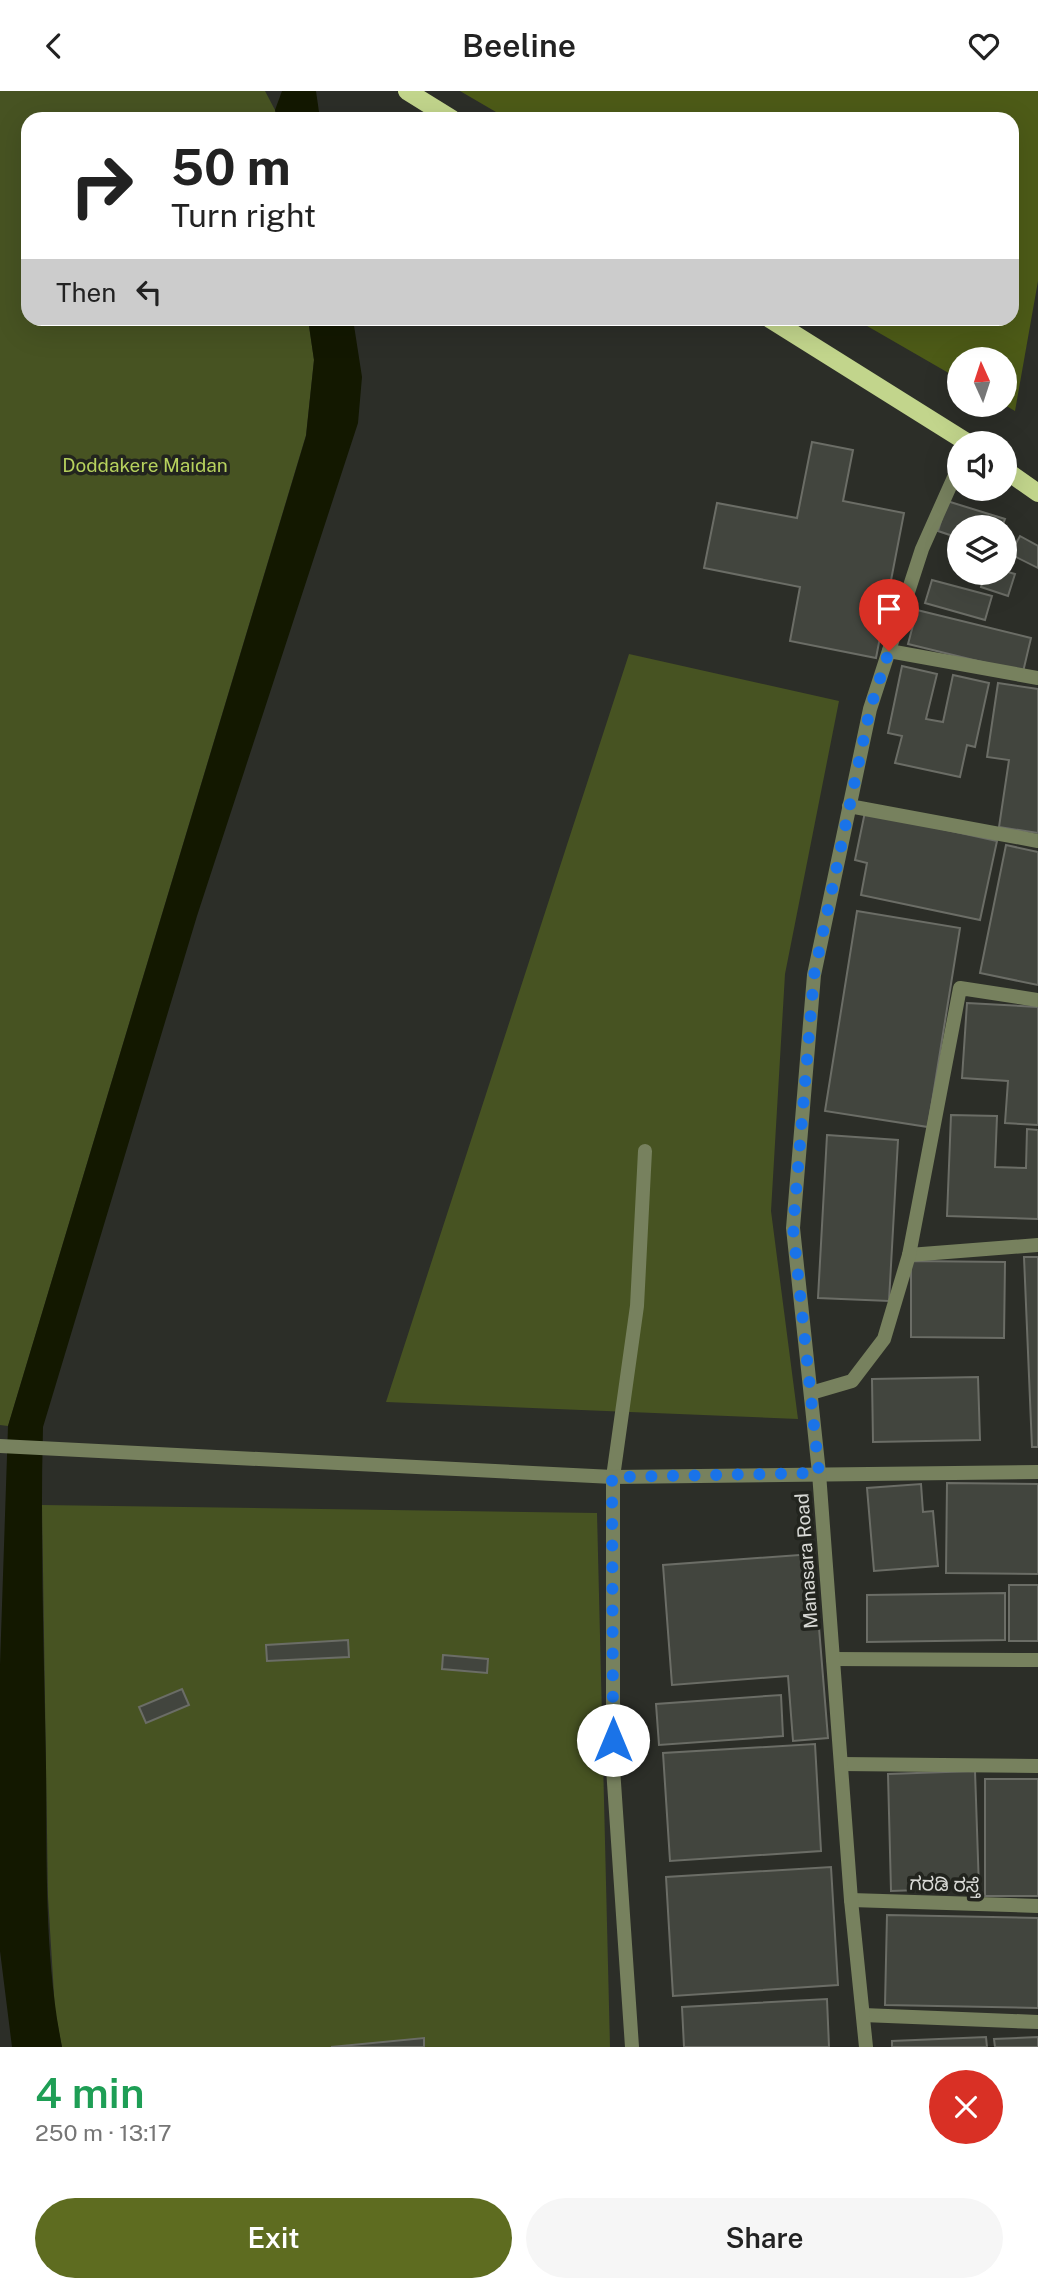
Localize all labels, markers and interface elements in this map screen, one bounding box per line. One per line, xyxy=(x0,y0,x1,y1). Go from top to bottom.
icon: back xyxy=(35,27,73,65)
text: Beeline xyxy=(462,27,576,64)
icon: heart xyxy=(965,27,1003,65)
text: 50 m xyxy=(171,138,291,196)
icon: right xyxy=(56,140,147,231)
text: Turn right xyxy=(171,197,316,234)
icon: left xyxy=(130,273,168,311)
text: Then xyxy=(56,277,116,308)
north arrow xyxy=(947,347,1017,417)
map controls xyxy=(947,347,1017,585)
button: sound xyxy=(947,431,1017,501)
park label: Doddakere Maidan xyxy=(62,454,228,476)
button: layers xyxy=(947,515,1017,585)
pin xyxy=(859,579,919,651)
icon: arrive xyxy=(870,590,908,628)
street label: Manasara Road xyxy=(790,1492,822,1630)
position arrow xyxy=(576,1703,650,1777)
street label: ಗರಡಿ ರಸ್ತೆ xyxy=(909,1872,982,1898)
text: 4 min xyxy=(35,2068,144,2117)
button: close xyxy=(929,2070,1003,2144)
text: 250 m · 13:17 xyxy=(35,2119,172,2146)
button: Exit xyxy=(35,2198,512,2278)
button: Share xyxy=(526,2198,1003,2278)

